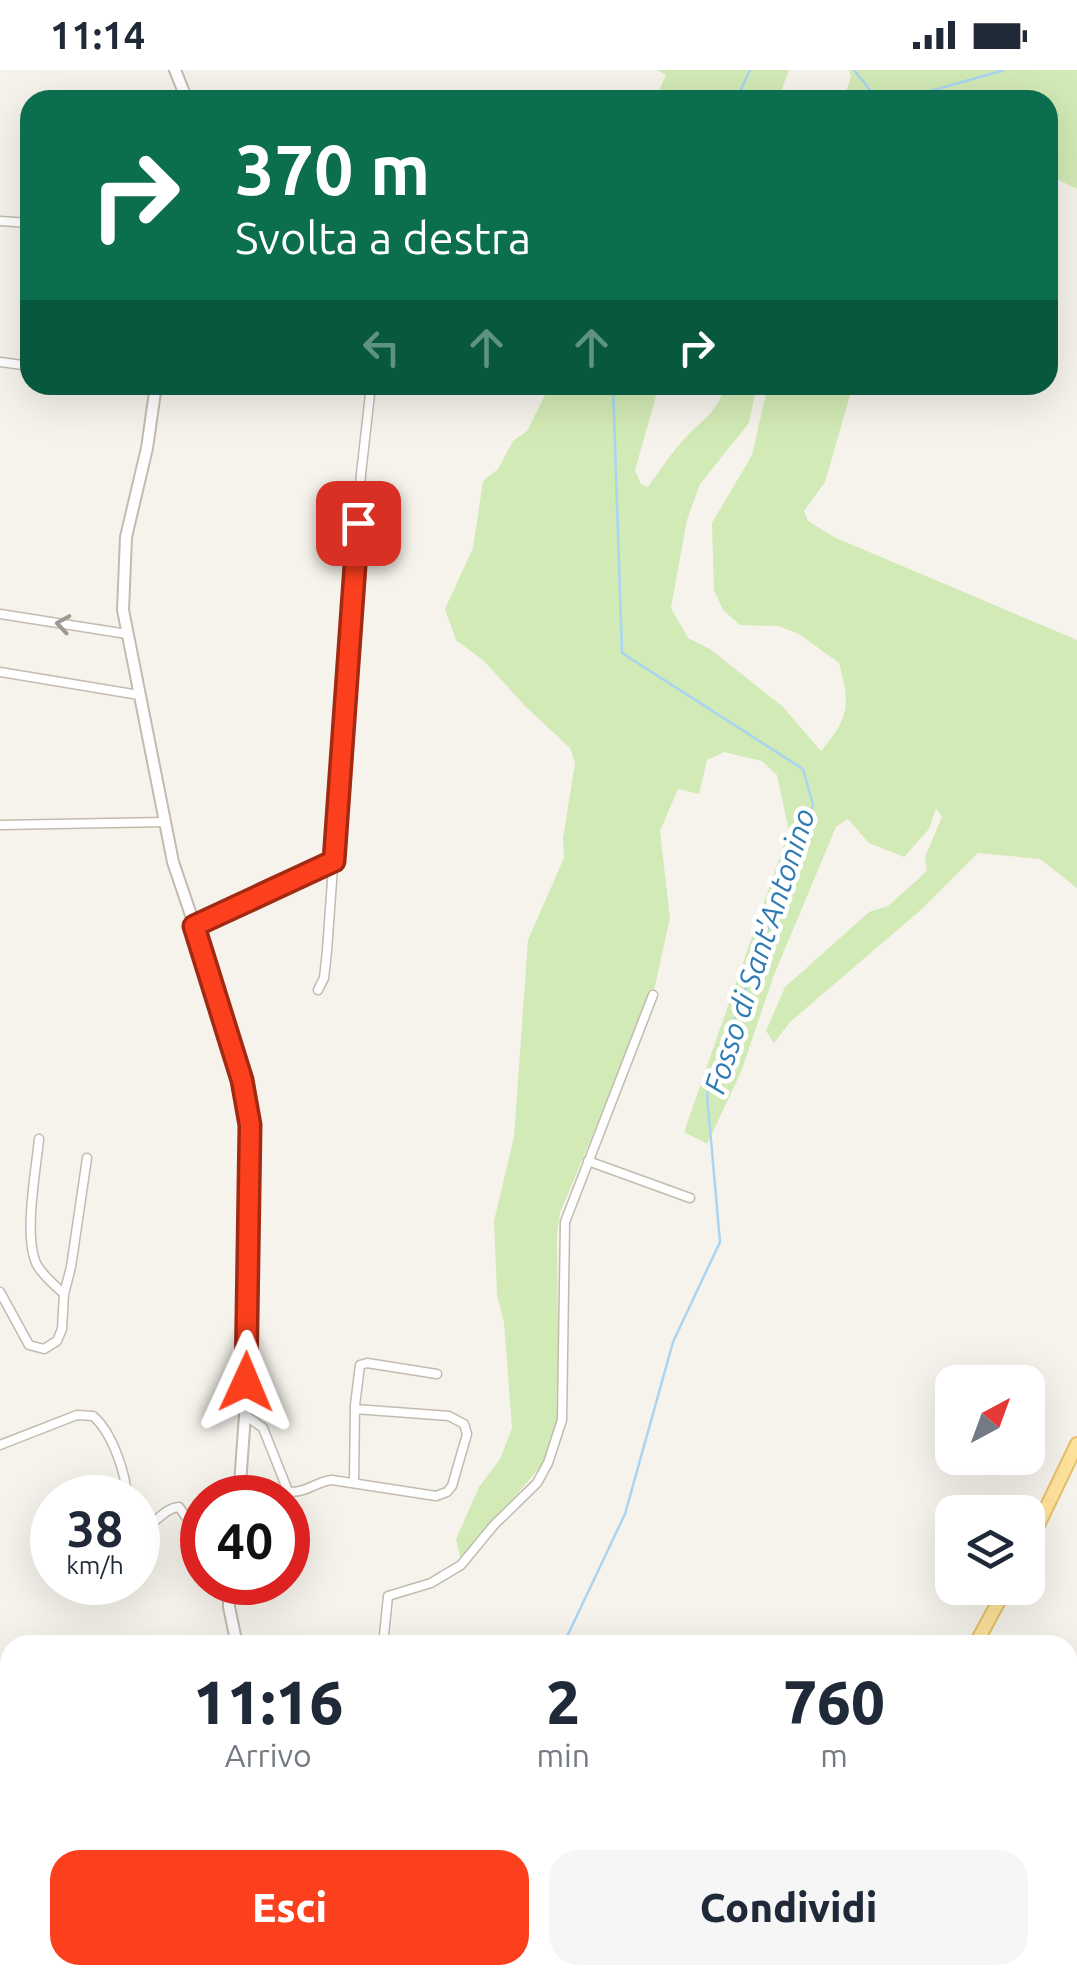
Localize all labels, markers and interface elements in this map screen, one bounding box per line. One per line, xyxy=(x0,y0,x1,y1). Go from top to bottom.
text: 11:14 xyxy=(50,14,145,56)
icon: right xyxy=(70,130,200,260)
text: 370 m xyxy=(235,130,430,208)
text: Svolta a destra xyxy=(235,212,531,263)
icon: left xyxy=(354,320,409,375)
icon: ahead xyxy=(459,320,514,375)
icon: ahead xyxy=(564,320,619,375)
icon: right xyxy=(669,320,724,375)
pin xyxy=(316,481,401,566)
icon: arrive xyxy=(331,496,386,551)
one-way arrow xyxy=(55,615,72,636)
water label: Fosso di Sant'Antonino xyxy=(697,804,821,1098)
position arrow xyxy=(194,1330,298,1434)
north arrow xyxy=(935,1365,1045,1475)
map controls xyxy=(935,1365,1045,1605)
speed limit sign: 40 xyxy=(180,1475,310,1605)
button: layers xyxy=(935,1495,1045,1605)
text: 38 xyxy=(67,1500,123,1556)
text: km/h xyxy=(66,1551,124,1579)
text: 11:16 xyxy=(193,1668,343,1735)
text: 2 xyxy=(546,1668,580,1735)
text: 760 xyxy=(783,1668,885,1735)
text: Arrivo xyxy=(225,1737,312,1773)
text: min xyxy=(536,1737,590,1773)
text: m xyxy=(820,1737,848,1773)
button: Esci xyxy=(50,1850,529,1965)
button: Condividi xyxy=(549,1850,1028,1965)

